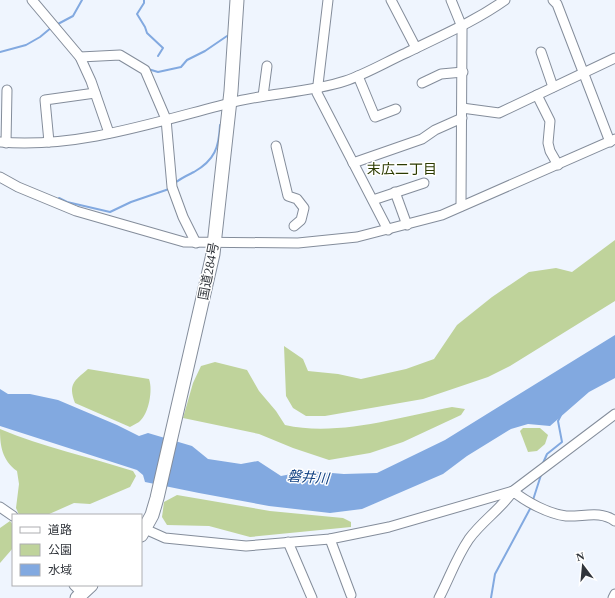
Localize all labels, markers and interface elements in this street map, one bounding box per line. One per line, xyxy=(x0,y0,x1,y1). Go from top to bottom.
district label: 末広二丁目 xyxy=(367,162,437,177)
street label: 国道284号 xyxy=(196,241,221,301)
water label: 磐井川 xyxy=(286,469,331,487)
legend xyxy=(12,514,142,586)
text: 道路 xyxy=(48,523,72,537)
text: 公園 xyxy=(48,543,72,557)
north arrow xyxy=(563,546,603,586)
text: N xyxy=(575,550,586,563)
text: 水域 xyxy=(48,563,72,577)

